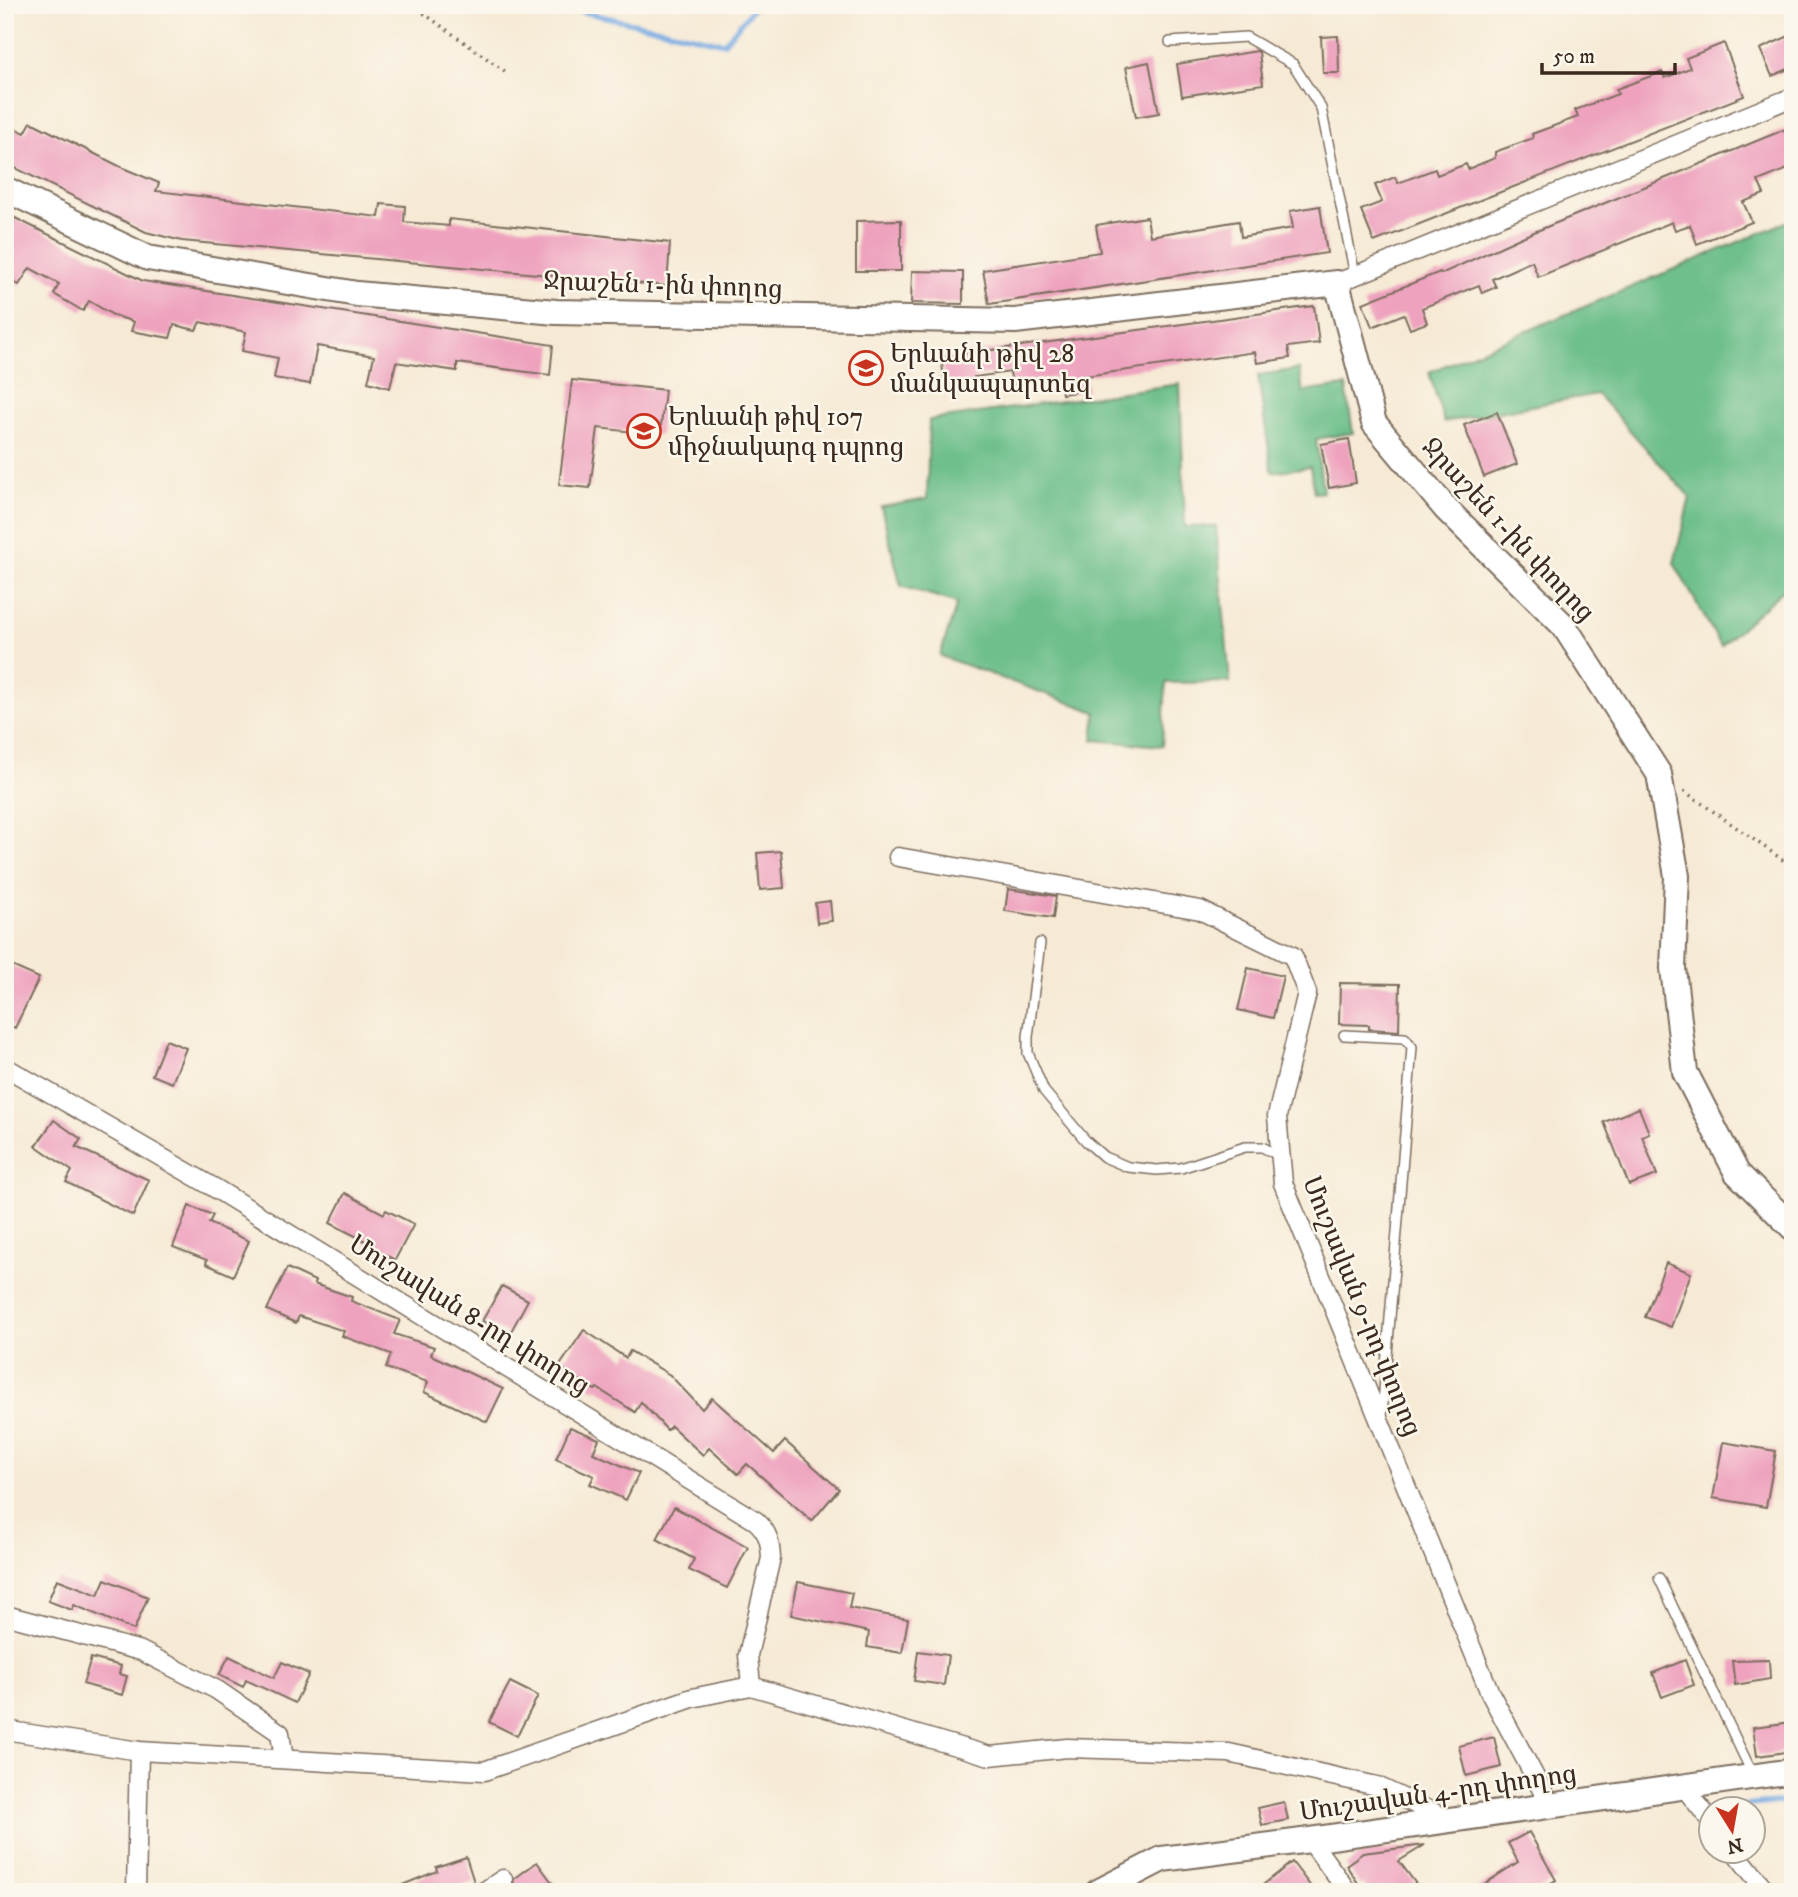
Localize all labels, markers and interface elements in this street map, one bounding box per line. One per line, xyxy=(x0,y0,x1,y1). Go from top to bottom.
scale bar xyxy=(1542,32,1675,76)
text: 50 m xyxy=(1553,44,1595,70)
street label: Ջրաշեն 1-ին փողոց xyxy=(543,265,783,306)
place label: Երևանի թիվ 28 մանկապարտեզ xyxy=(890,338,1093,401)
school or university icon: Երևանի թիվ 28 մանկապարտեզ xyxy=(847,349,885,387)
place label: Երևանի թիվ 107 միջնակարգ դպրոց xyxy=(668,401,904,464)
school or university icon: Երևանի թիվ 107 միջնակարգ դպրոց xyxy=(625,412,663,450)
street label: Ջրաշեն 1-ին փողոց xyxy=(1414,431,1602,629)
street label: Մուշավան 9-րդ փողոց xyxy=(1294,1172,1429,1441)
street label: Մուշավան 8-րդ փողոց xyxy=(343,1228,596,1403)
street label: Մուշավան 4-րդ փողոց xyxy=(1298,1758,1579,1829)
north arrow xyxy=(1696,1796,1766,1866)
text: N xyxy=(1725,1832,1745,1858)

